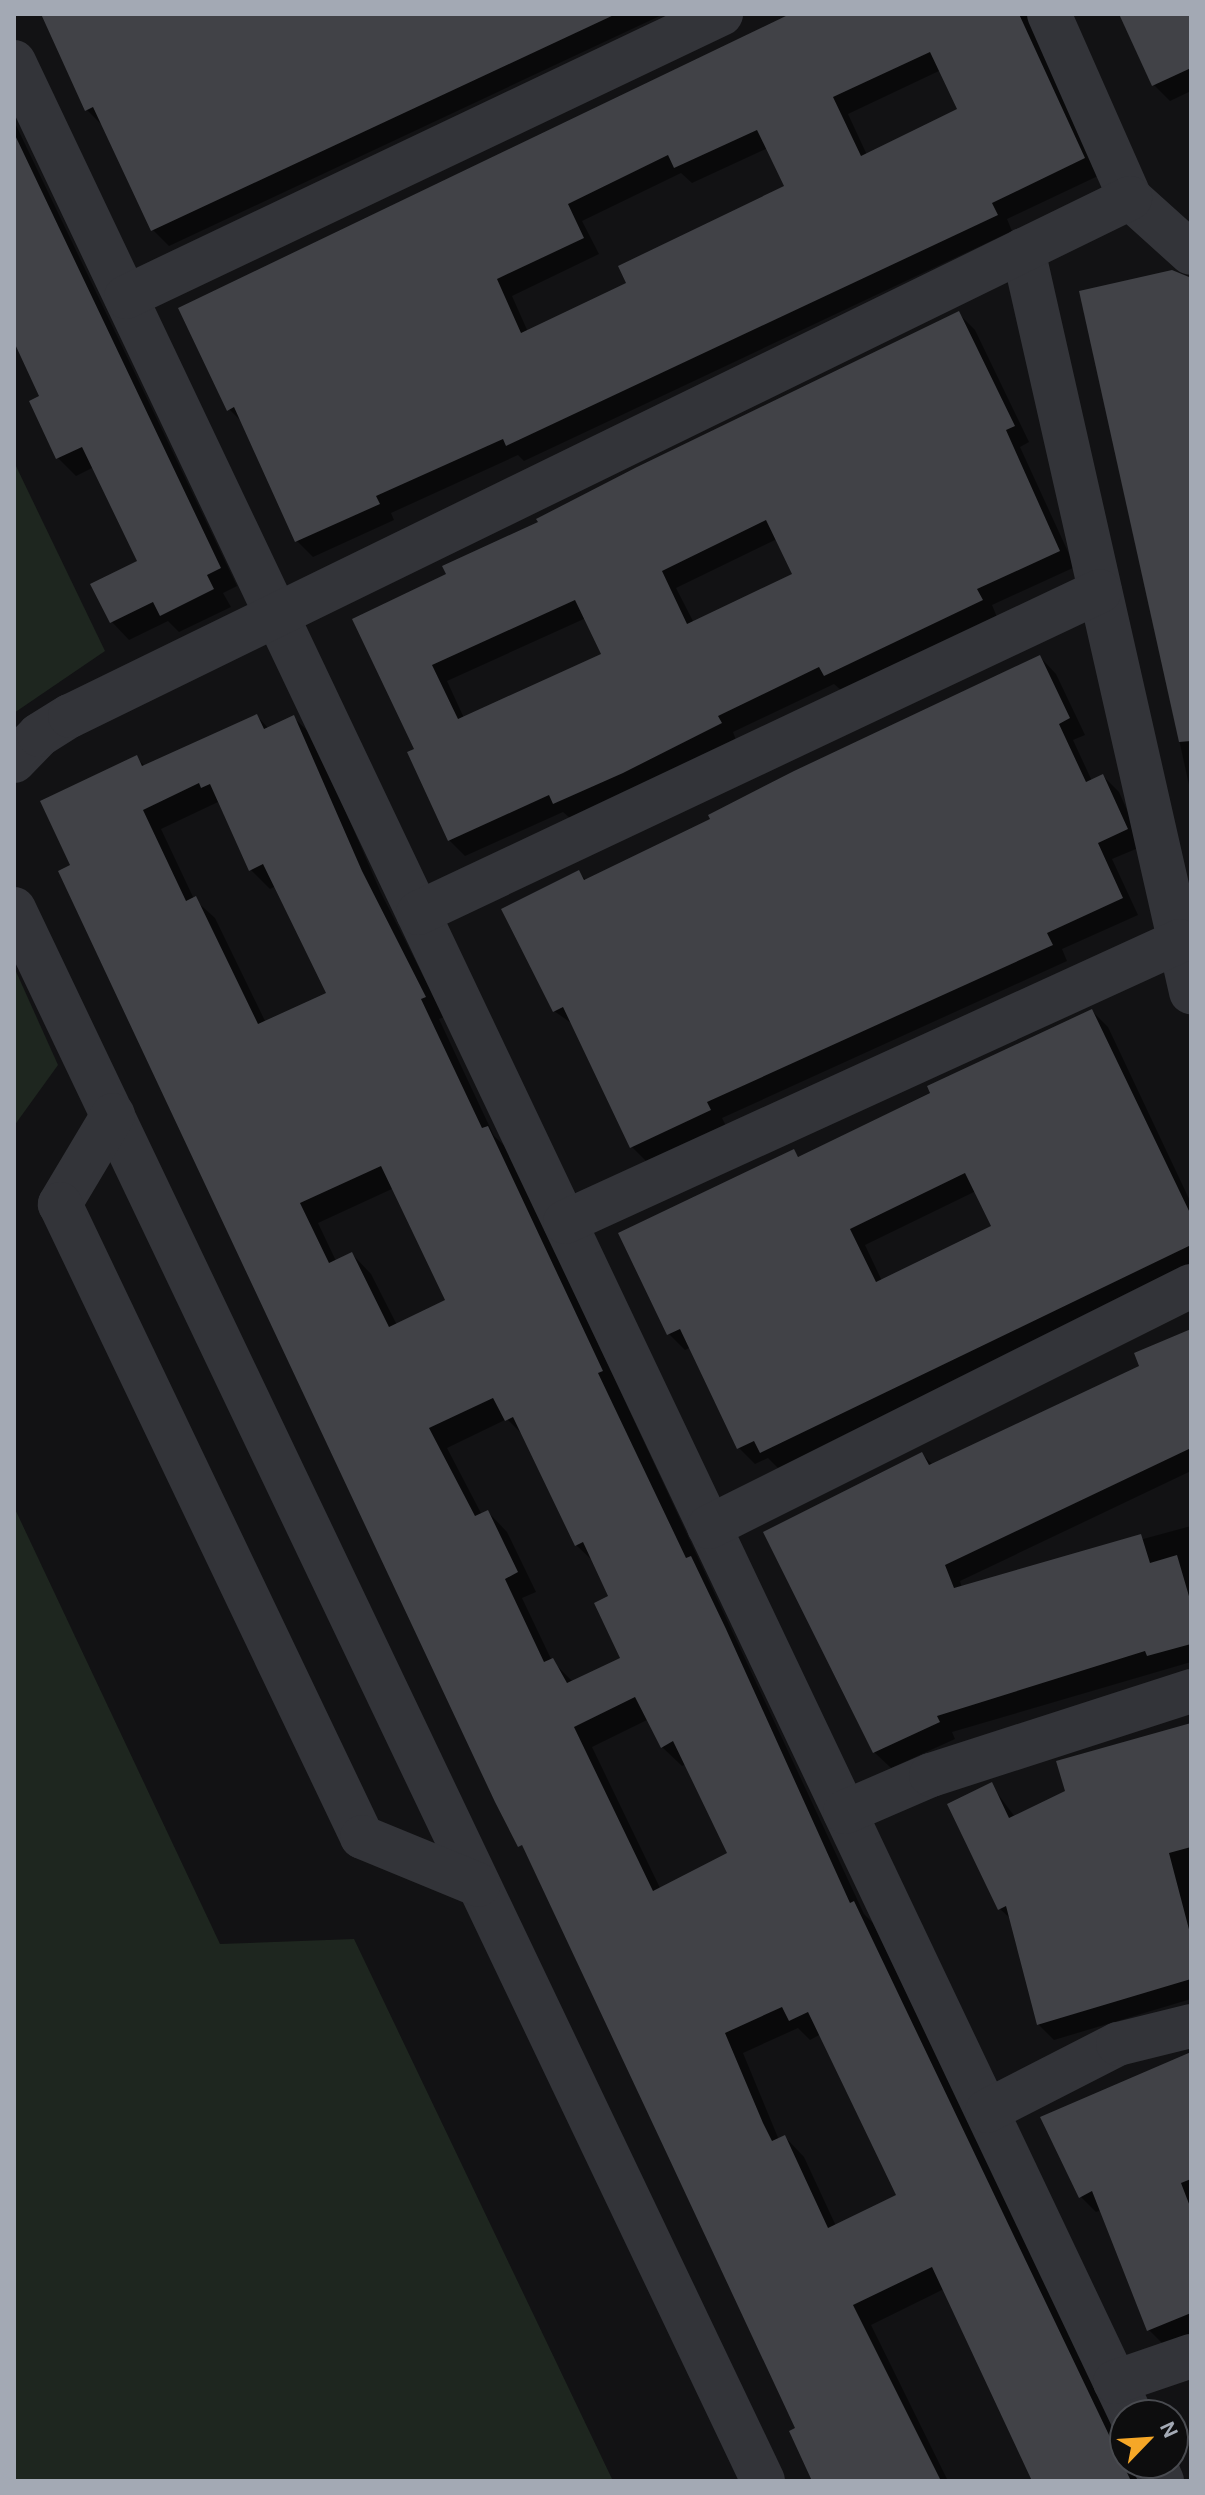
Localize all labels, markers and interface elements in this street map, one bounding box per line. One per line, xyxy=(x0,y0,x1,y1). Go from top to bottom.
north arrow xyxy=(1109,2399,1189,2479)
text: N xyxy=(1154,2417,1184,2442)

